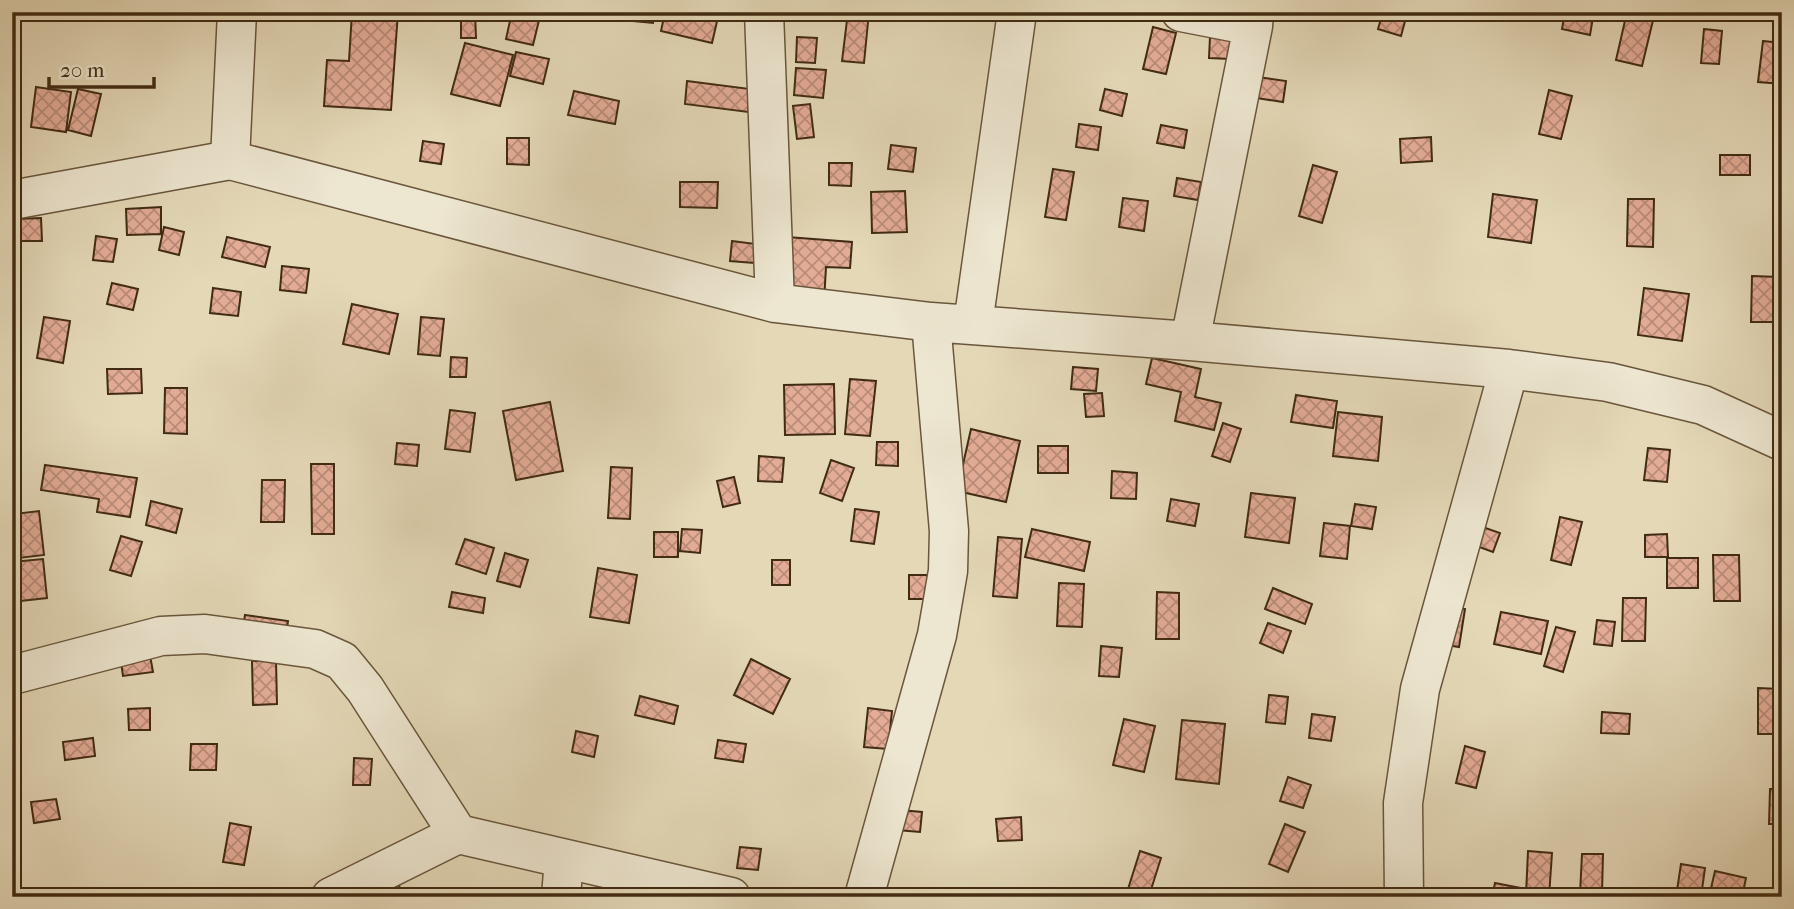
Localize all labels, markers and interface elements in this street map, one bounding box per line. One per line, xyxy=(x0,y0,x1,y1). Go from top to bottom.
scale bar xyxy=(49,46,154,90)
text: 20 m xyxy=(60,58,105,82)

